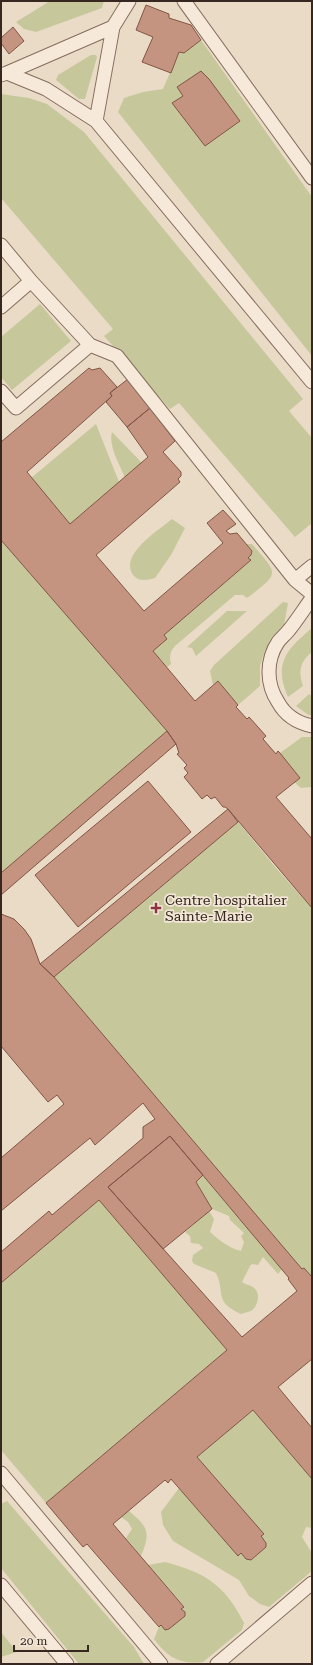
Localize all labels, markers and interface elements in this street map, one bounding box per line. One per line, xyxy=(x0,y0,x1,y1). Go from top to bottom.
place label: Centre hospitalier Sainte-Marie xyxy=(165,892,287,924)
marker: Centre hospitalier Sainte-Marie xyxy=(150,902,162,914)
scale bar xyxy=(14,1627,88,1653)
text: 20 m xyxy=(20,1634,47,1648)

